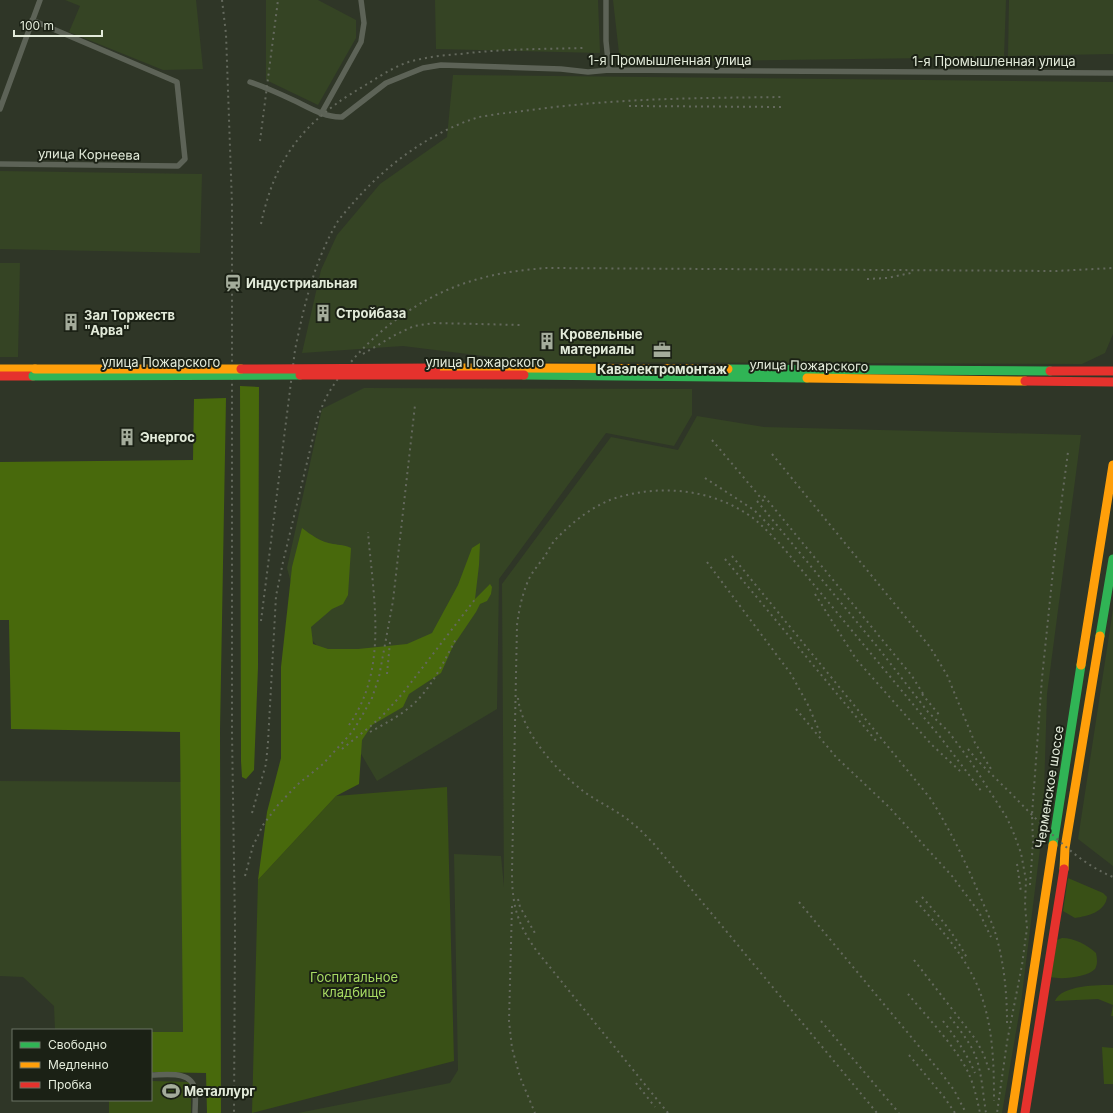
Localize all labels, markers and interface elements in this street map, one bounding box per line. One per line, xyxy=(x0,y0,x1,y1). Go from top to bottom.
scale bar xyxy=(14,12,102,38)
text: 100 m xyxy=(20,18,54,33)
street label: 1-я Промышленная улица xyxy=(588,52,752,68)
street label: 1-я Промышленная улица xyxy=(912,53,1076,69)
street label: улица Корнеева xyxy=(38,145,140,163)
station icon: Индустриальная xyxy=(223,273,243,293)
place label: Индустриальная xyxy=(246,275,357,291)
building icon: Стройбаза xyxy=(313,303,333,323)
place label: Стройбаза xyxy=(336,305,406,321)
place label: Зал Торжеств "Арва" xyxy=(84,307,176,338)
building icon: Зал Торжеств "Арва" xyxy=(61,312,81,332)
place label: Кровельные материалы xyxy=(560,326,643,357)
building icon: Кровельные материалы xyxy=(537,331,557,351)
office icon: Кавэлектромонтаж xyxy=(652,340,672,360)
street label: улица Пожарского xyxy=(102,354,221,370)
street label: улица Пожарского xyxy=(426,354,545,370)
street label: улица Пожарского xyxy=(749,356,869,374)
place label: Кавэлектромонтаж xyxy=(597,361,727,377)
building icon: Энергос xyxy=(117,427,137,447)
place label: Энергос xyxy=(140,429,195,445)
street label: Черменское шоссе xyxy=(1031,724,1067,850)
park label: Госпитальное кладбище xyxy=(310,969,398,1000)
legend xyxy=(12,1029,152,1101)
text: Свободно xyxy=(48,1037,107,1052)
text: Медленно xyxy=(48,1057,109,1072)
text: Пробка xyxy=(48,1077,92,1092)
sports icon: Металлург xyxy=(161,1081,181,1101)
place label: Металлург xyxy=(184,1083,255,1099)

